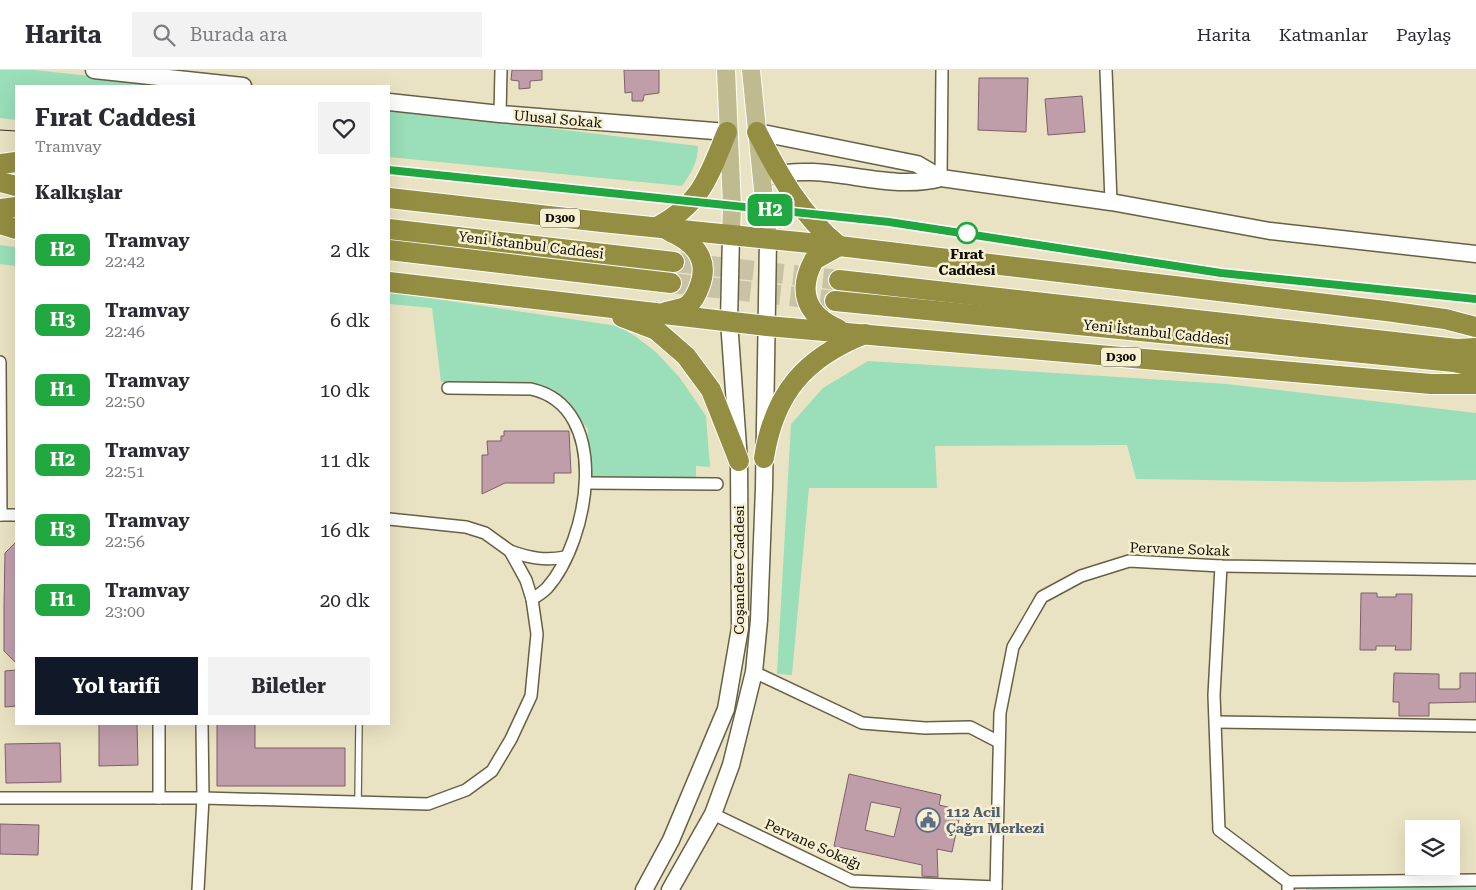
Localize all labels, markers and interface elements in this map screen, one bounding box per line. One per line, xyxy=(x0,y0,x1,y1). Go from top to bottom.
search box xyxy=(132,12,482,57)
text: Harita xyxy=(25,21,102,49)
icon: search xyxy=(150,21,178,49)
text: Burada ara xyxy=(190,23,287,46)
text: Harita xyxy=(1197,24,1251,45)
text: Katmanlar xyxy=(1279,24,1368,45)
text: Paylaş xyxy=(1396,24,1451,45)
button: heart xyxy=(318,102,370,154)
text: Fırat Caddesi xyxy=(35,104,196,132)
street label: Ulusal Sokak xyxy=(513,107,603,131)
text: Tramvay xyxy=(35,137,102,156)
text: Kalkışlar xyxy=(35,181,123,204)
line badge: H2 xyxy=(748,194,792,226)
text: H2 xyxy=(758,199,782,220)
road number: D300 xyxy=(540,208,580,228)
marker: Fırat Caddesi xyxy=(956,222,978,244)
street label: Yeni İstanbul Caddesi xyxy=(457,228,605,262)
text: Tramvay xyxy=(105,229,190,252)
text: H2 xyxy=(50,239,75,260)
text: 2 dk xyxy=(330,239,370,262)
place label: Fırat Caddesi xyxy=(939,246,996,278)
text: 22:42 xyxy=(105,252,145,271)
text: Tramvay xyxy=(105,299,190,322)
text: H3 xyxy=(50,309,75,330)
text: 6 dk xyxy=(330,309,370,332)
street label: Yeni İstanbul Caddesi xyxy=(1082,316,1230,348)
text: 22:46 xyxy=(105,322,145,341)
road number: D300 xyxy=(1101,348,1141,366)
text: Tramvay xyxy=(105,369,190,392)
text: H1 xyxy=(50,379,75,400)
text: 10 dk xyxy=(320,379,370,402)
text: 22:50 xyxy=(105,392,145,411)
text: Tramvay xyxy=(105,439,190,462)
text: H2 xyxy=(50,449,75,470)
text: 11 dk xyxy=(320,449,370,472)
text: 22:51 xyxy=(105,462,145,481)
street label: Coşandere Caddesi xyxy=(731,505,747,635)
text: Tramvay xyxy=(105,509,190,532)
text: H3 xyxy=(50,519,75,540)
text: 16 dk xyxy=(320,519,370,542)
text: 22:56 xyxy=(105,532,145,551)
street label: Pervane Sokak xyxy=(1130,539,1231,559)
text: Tramvay xyxy=(105,579,190,602)
text: H1 xyxy=(50,589,75,610)
text: 20 dk xyxy=(320,589,370,612)
text: 23:00 xyxy=(105,602,145,621)
button: Yol tarifi xyxy=(35,657,198,715)
button: Biletler xyxy=(208,657,370,715)
place label: 112 Acil Çağrı Merkezi xyxy=(946,804,1045,836)
public building icon: 112 Acil Çağrı Merkezi xyxy=(915,807,941,833)
street label: Pervane Sokağı xyxy=(762,816,864,873)
map controls xyxy=(1405,820,1460,875)
button: layers xyxy=(1405,820,1460,875)

